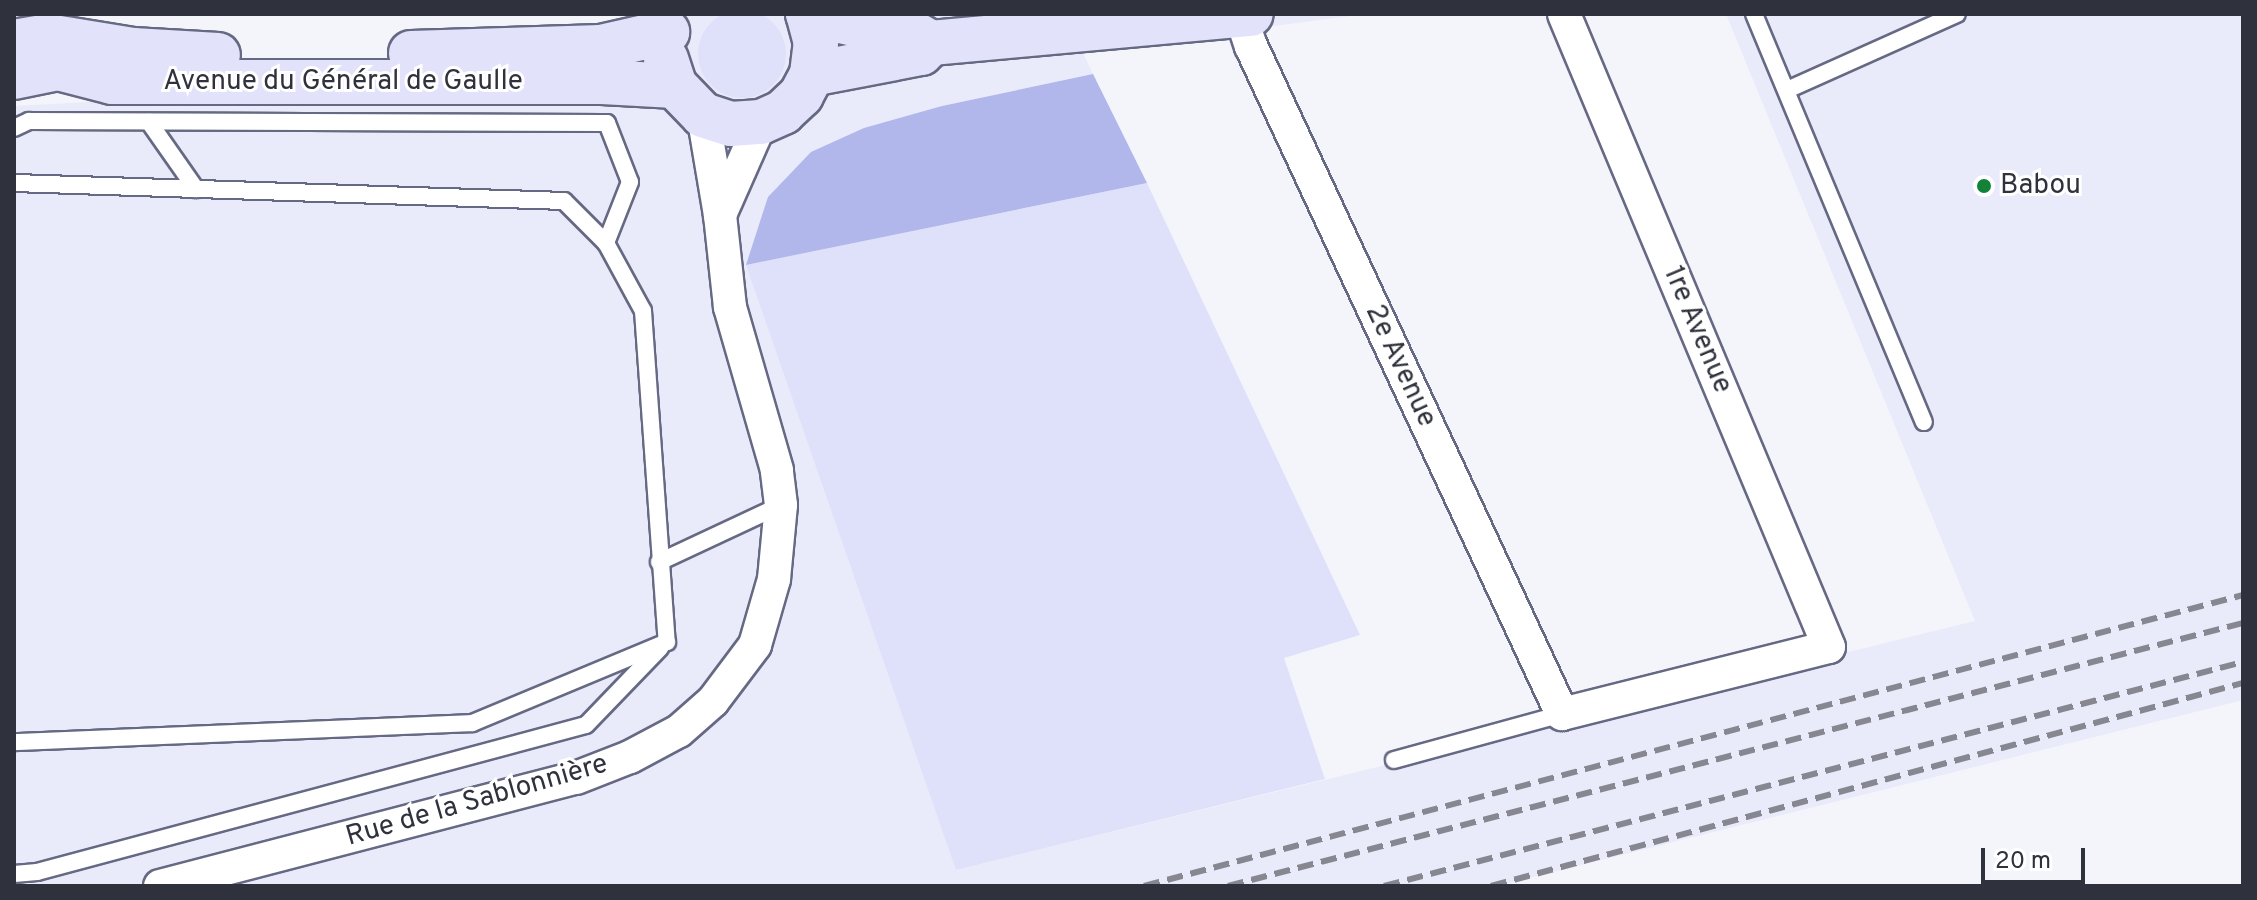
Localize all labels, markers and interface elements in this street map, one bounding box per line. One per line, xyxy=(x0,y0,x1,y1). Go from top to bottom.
street label: Avenue du Général de Gaulle xyxy=(163,65,523,99)
place label: Babou xyxy=(2000,169,2081,203)
marker: Babou xyxy=(1975,177,1993,195)
street label: 1re Avenue xyxy=(1655,261,1739,399)
street label: 2e Avenue xyxy=(1357,299,1443,433)
street label: Rue de la Sablonnière xyxy=(342,748,612,854)
scale bar xyxy=(1985,832,2089,882)
text: 20 m xyxy=(1995,847,2051,877)

